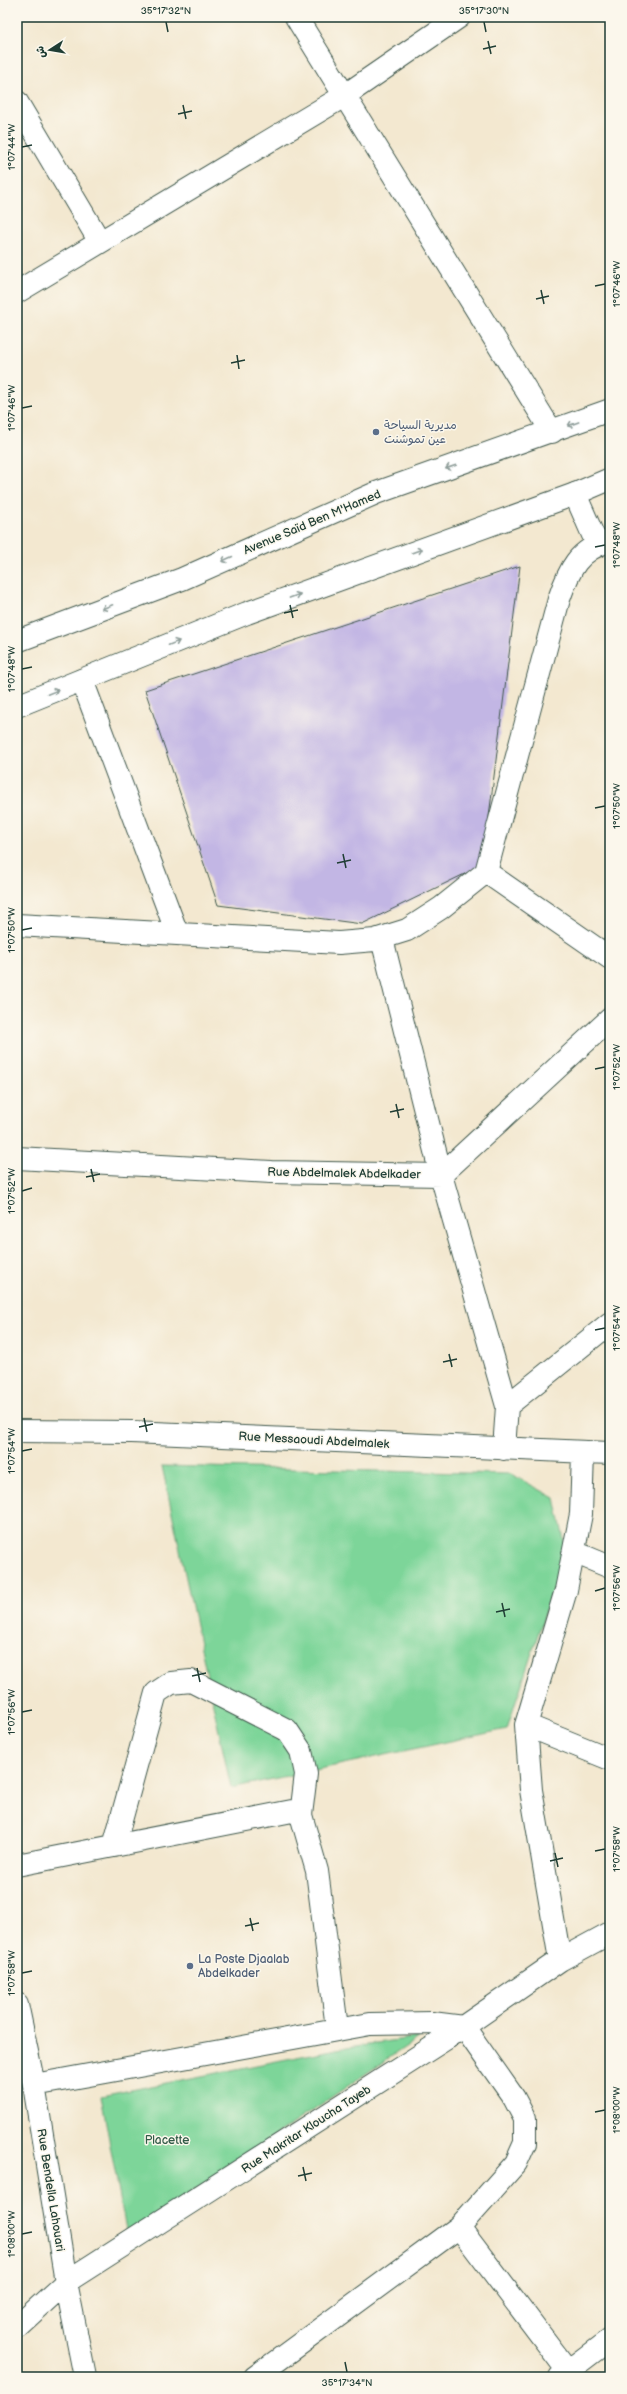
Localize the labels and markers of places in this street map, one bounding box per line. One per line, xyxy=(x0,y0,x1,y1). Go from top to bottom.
place label: مديرية السياحة عين تموشنت xyxy=(384,418,457,447)
marker: مديرية السياحة عين تموشنت xyxy=(371,427,381,437)
place label: La Poste Djaalab Abdelkader xyxy=(198,1952,290,1981)
marker: La Poste Djaalab Abdelkader xyxy=(185,1961,195,1971)

